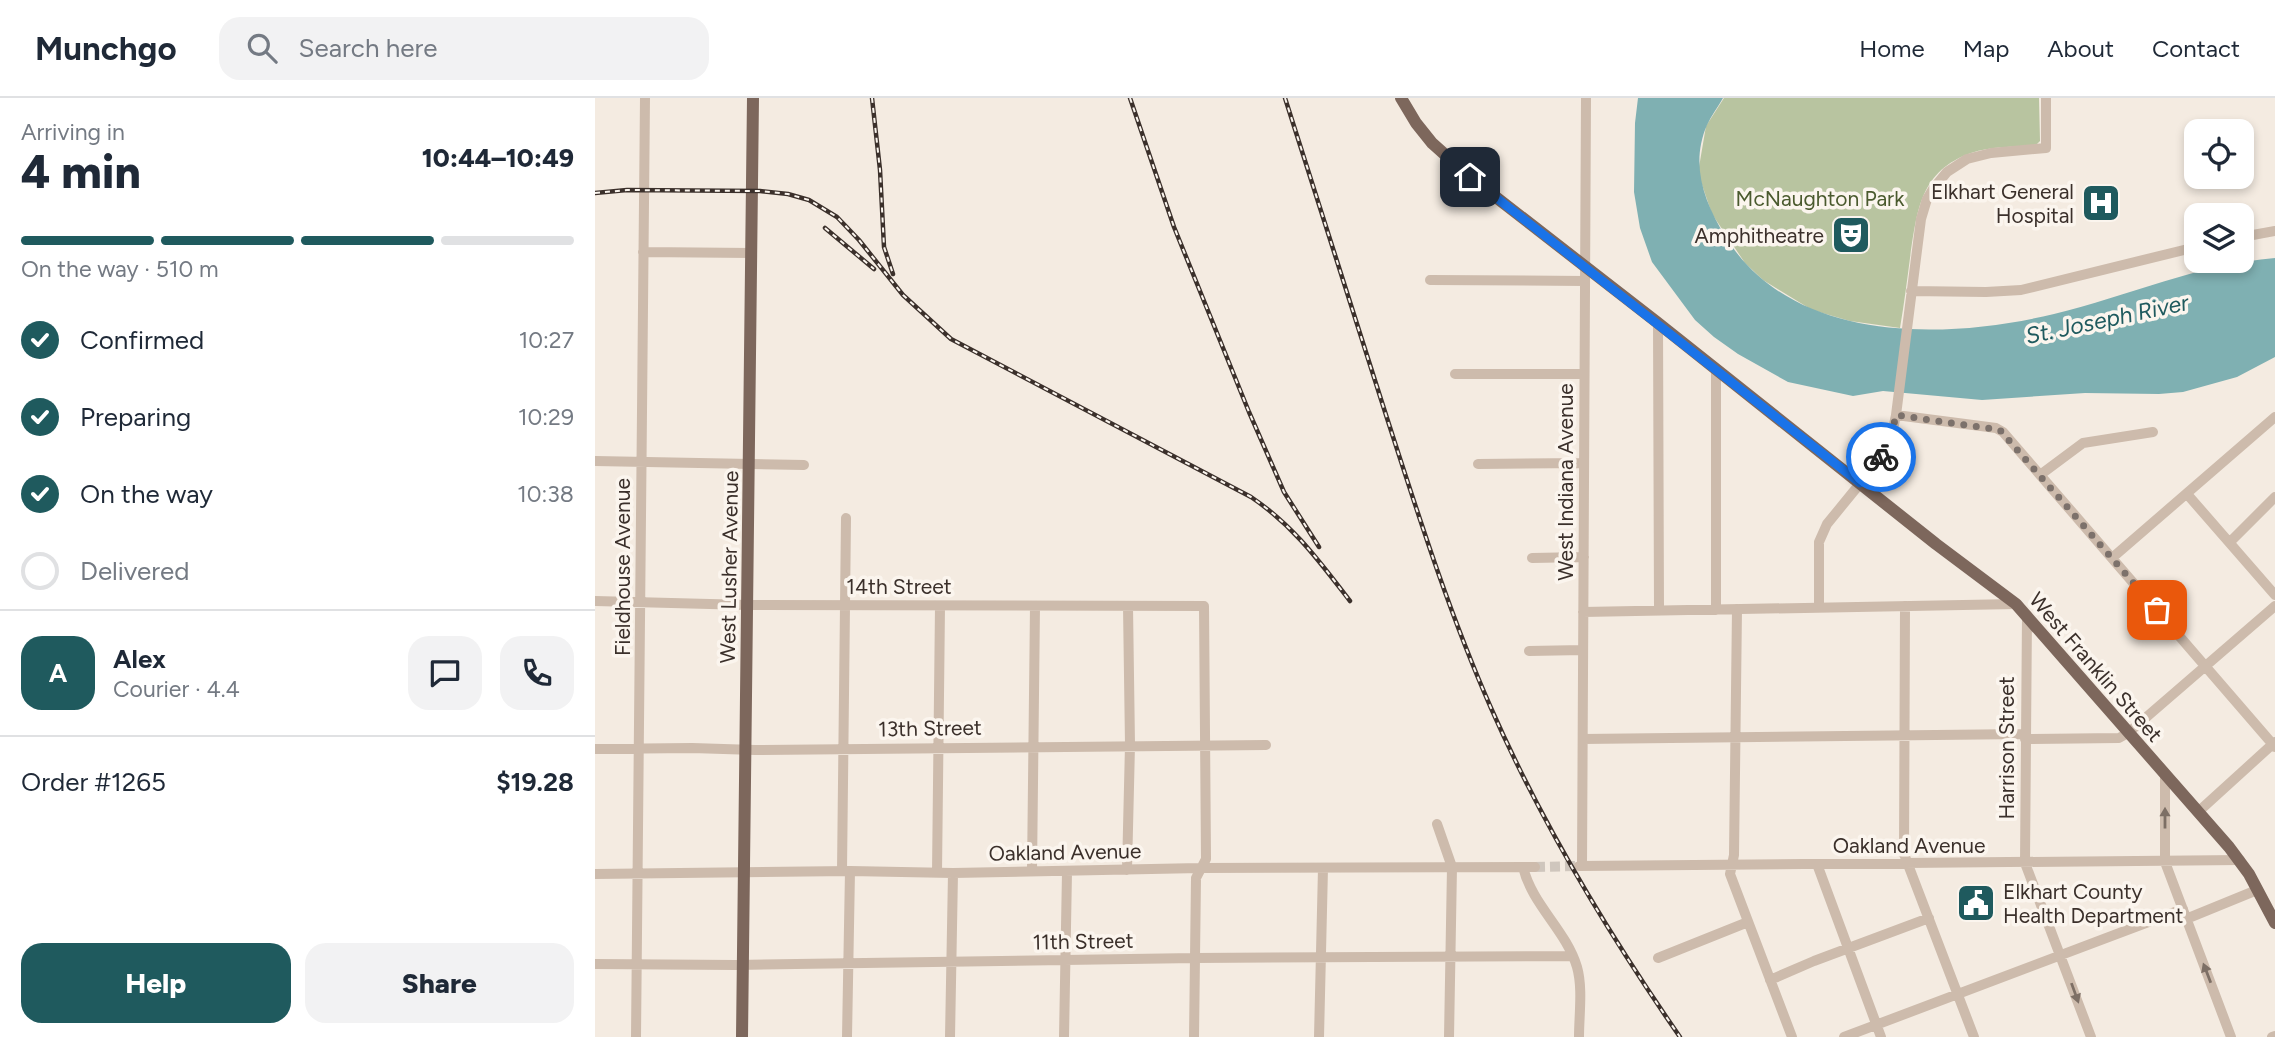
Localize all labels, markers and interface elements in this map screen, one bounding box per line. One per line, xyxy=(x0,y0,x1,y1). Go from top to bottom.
search box xyxy=(219,17,709,80)
text: Munchgo xyxy=(35,29,177,68)
icon: search xyxy=(243,29,281,67)
text: Search here xyxy=(299,32,438,64)
text: Home xyxy=(1859,34,1925,63)
text: Map xyxy=(1963,34,2009,63)
text: About xyxy=(2047,34,2114,63)
text: Contact xyxy=(2152,34,2240,63)
text: Arriving in xyxy=(21,118,125,146)
map controls xyxy=(2184,119,2254,273)
button: locate xyxy=(2184,119,2254,189)
text: 10:44–10:49 xyxy=(422,142,574,174)
text: 4 min xyxy=(21,144,141,200)
pin xyxy=(1440,147,1500,207)
icon: home xyxy=(1451,158,1489,196)
place label: Elkhart General Hospital xyxy=(1931,179,2074,228)
hospital icon: Elkhart General Hospital xyxy=(2080,182,2122,224)
park label: McNaughton Park xyxy=(1736,186,1905,211)
button: layers xyxy=(2184,203,2254,273)
theatre icon: Amphitheatre xyxy=(1830,214,1872,256)
place label: Amphitheatre xyxy=(1695,223,1824,248)
text: On the way · 510 m xyxy=(21,255,218,283)
water label: St. Joseph River xyxy=(2023,288,2192,350)
icon: check xyxy=(21,321,59,359)
text: Confirmed xyxy=(80,324,204,356)
text: 10:27 xyxy=(519,326,574,354)
street label: West Indiana Avenue xyxy=(1553,383,1578,581)
icon: check xyxy=(21,398,59,436)
text: Preparing xyxy=(80,401,191,433)
text: 10:29 xyxy=(518,403,574,431)
courier xyxy=(1846,422,1916,492)
icon: bike xyxy=(1862,438,1900,476)
street label: West Lusher Avenue xyxy=(715,470,743,664)
icon: check xyxy=(21,475,59,513)
text: On the way xyxy=(80,478,213,510)
street label: Fieldhouse Avenue xyxy=(610,478,635,656)
text: 10:38 xyxy=(517,480,574,508)
text: Delivered xyxy=(80,555,189,587)
street label: 14th Street xyxy=(846,574,952,599)
pin xyxy=(2127,580,2187,640)
street label: West Franklin Street xyxy=(2024,587,2168,747)
icon: bag xyxy=(2138,591,2176,629)
button: chat xyxy=(408,636,482,710)
button: phone xyxy=(500,636,574,710)
text: Alex xyxy=(113,643,166,675)
text: A xyxy=(49,657,67,689)
text: Courier · 4.4 xyxy=(113,675,240,703)
street label: Harrison Street xyxy=(1994,676,2019,820)
street label: 13th Street xyxy=(878,715,982,741)
text: Order #1265 xyxy=(21,766,166,798)
text: $19.28 xyxy=(496,766,574,798)
one-way arrow xyxy=(2159,807,2171,829)
street label: Oakland Avenue xyxy=(1833,833,1985,858)
street label: Oakland Avenue xyxy=(988,838,1142,866)
place label: Elkhart County Health Department xyxy=(2003,879,2184,928)
public building icon: Elkhart County Health Department xyxy=(1955,882,1997,924)
street label: 11th Street xyxy=(1032,928,1134,954)
button: Help xyxy=(21,943,291,1023)
button: Share xyxy=(305,943,574,1023)
one-way arrow xyxy=(2201,963,2212,984)
one-way arrow xyxy=(2069,982,2080,1003)

